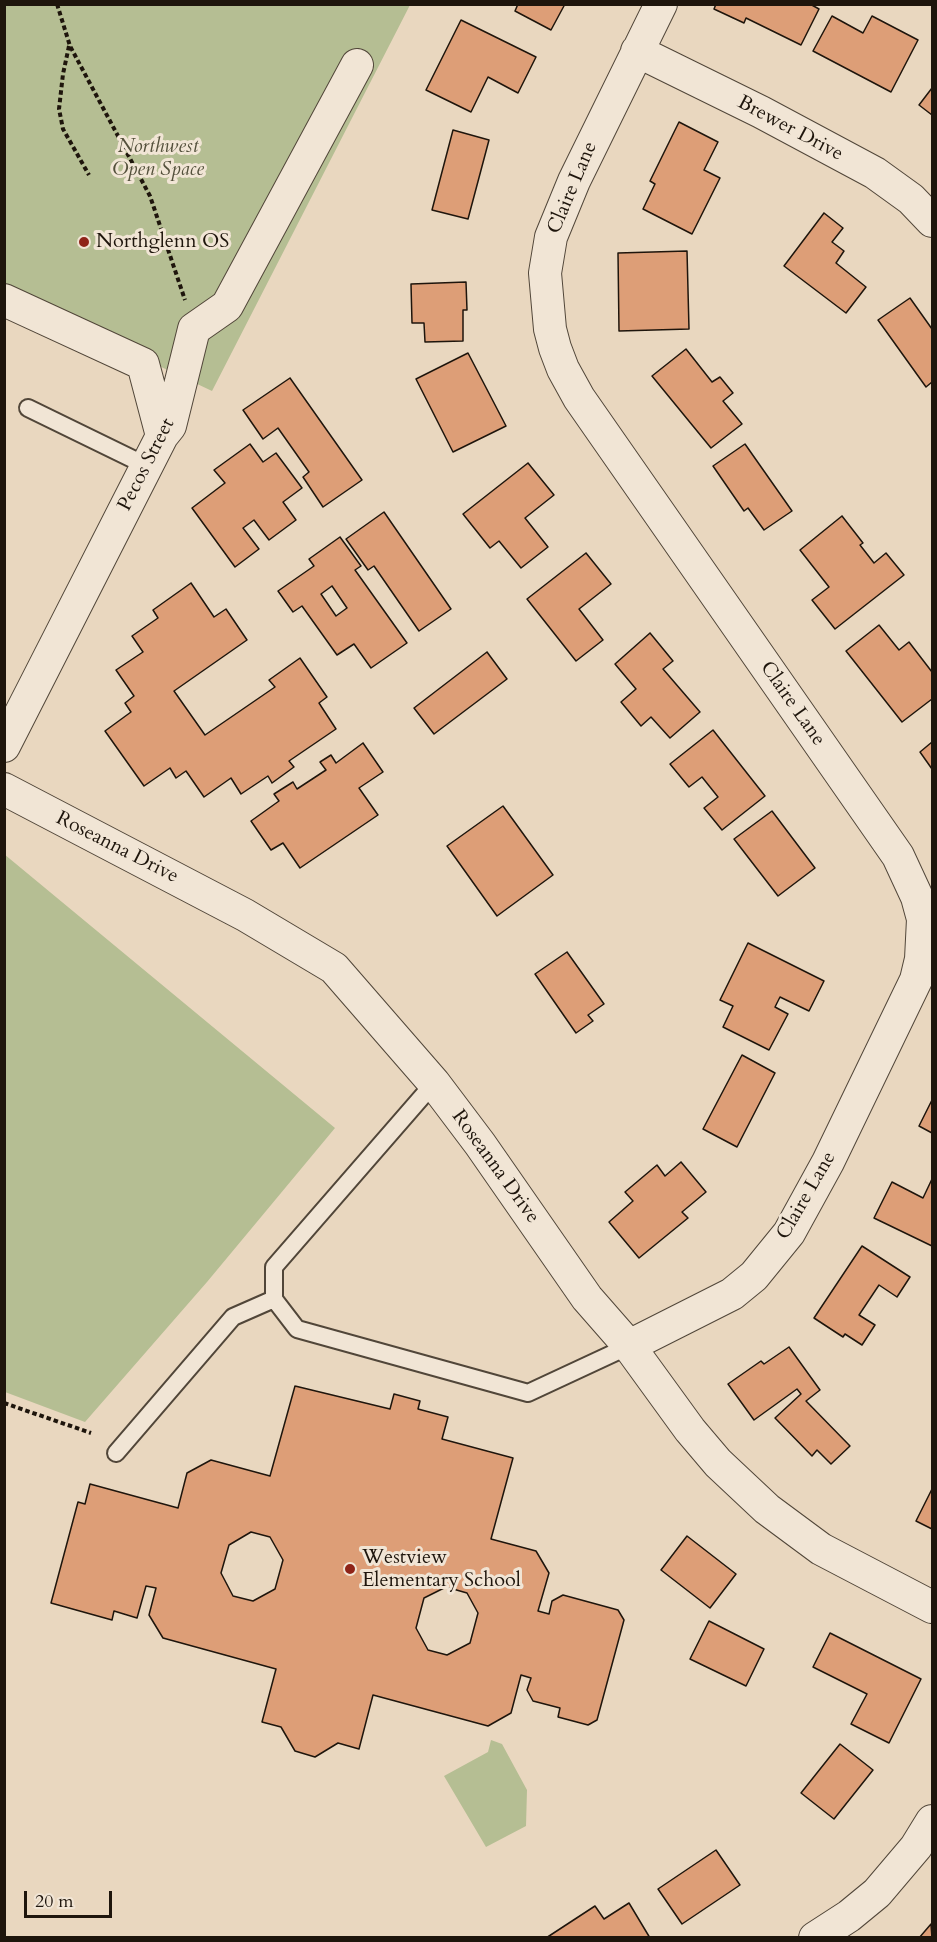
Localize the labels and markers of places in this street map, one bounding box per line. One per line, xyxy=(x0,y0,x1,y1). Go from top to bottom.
place label: Northglenn OS xyxy=(96,230,229,254)
marker: Northglenn OS xyxy=(77,235,91,249)
place label: Westview Elementary School xyxy=(362,1546,521,1593)
marker: Westview Elementary School xyxy=(343,1562,357,1576)

